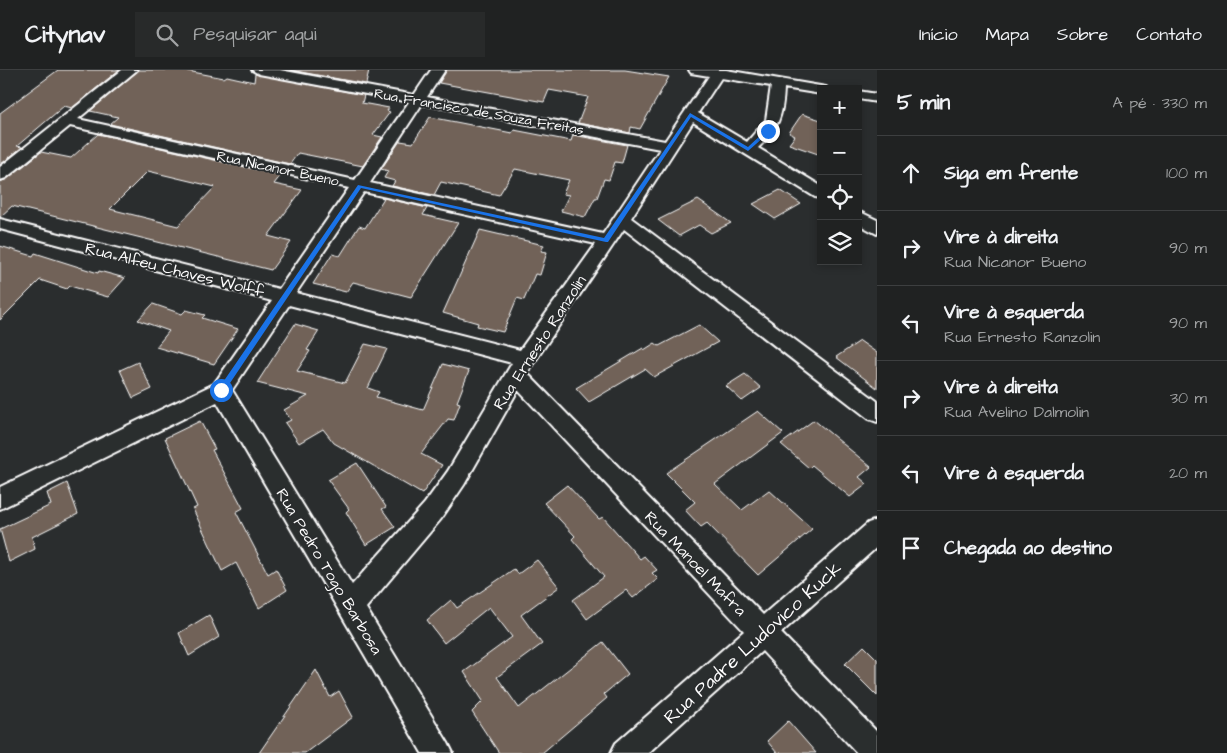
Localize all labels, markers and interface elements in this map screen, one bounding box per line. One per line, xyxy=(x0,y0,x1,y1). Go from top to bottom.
search box xyxy=(135,12,485,57)
text: Citynav xyxy=(25,18,105,52)
icon: search xyxy=(153,21,181,49)
text: Pesquisar aqui xyxy=(193,21,317,48)
text: Início xyxy=(919,22,958,47)
text: Mapa xyxy=(986,22,1029,47)
text: Sobre xyxy=(1057,22,1108,47)
text: Contato xyxy=(1136,22,1202,47)
street label: Rua Francisco de Souza Freitas xyxy=(372,84,585,140)
map controls xyxy=(817,85,862,265)
button: + xyxy=(817,85,862,130)
text: 5 min xyxy=(897,88,950,117)
text: A pé · 330 m xyxy=(1112,92,1207,114)
route end xyxy=(757,120,780,143)
button: − xyxy=(817,130,862,175)
street label: Rua Nicanor Bueno xyxy=(215,146,341,192)
icon: ahead xyxy=(897,159,925,187)
text: Siga em frente xyxy=(944,160,1078,187)
text: 100 m xyxy=(1166,162,1207,184)
button: locate xyxy=(817,175,862,220)
button: layers xyxy=(817,220,862,265)
text: Vire à direita xyxy=(944,224,1058,251)
icon: right xyxy=(897,234,925,262)
street label: Rua Alfeu Chaves Wolff xyxy=(83,237,267,303)
text: 90 m xyxy=(1169,237,1207,259)
text: Rua Nicanor Bueno xyxy=(944,251,1086,273)
street label: Rua Ernesto Ranzolin xyxy=(488,271,592,414)
text: Vire à esquerda xyxy=(944,299,1084,326)
icon: left xyxy=(897,309,925,337)
text: 90 m xyxy=(1169,312,1207,334)
text: Rua Ernesto Ranzolin xyxy=(944,326,1100,348)
text: Vire à direita xyxy=(944,374,1058,401)
route start xyxy=(210,379,233,402)
icon: right xyxy=(897,384,925,412)
text: 30 m xyxy=(1170,387,1207,409)
text: Rua Avelino Dalmolin xyxy=(944,401,1089,423)
icon: left xyxy=(897,459,925,487)
text: Vire à esquerda xyxy=(944,460,1084,487)
text: 20 m xyxy=(1169,462,1207,484)
street label: Rua Pedro Togo Barbosa xyxy=(270,484,388,659)
street label: Rua Manoel Mafra xyxy=(639,506,751,621)
icon: arrive xyxy=(897,534,925,562)
text: Chegada ao destino xyxy=(944,535,1112,562)
street label: Rua Padre Ludovico Kuck xyxy=(658,555,848,731)

